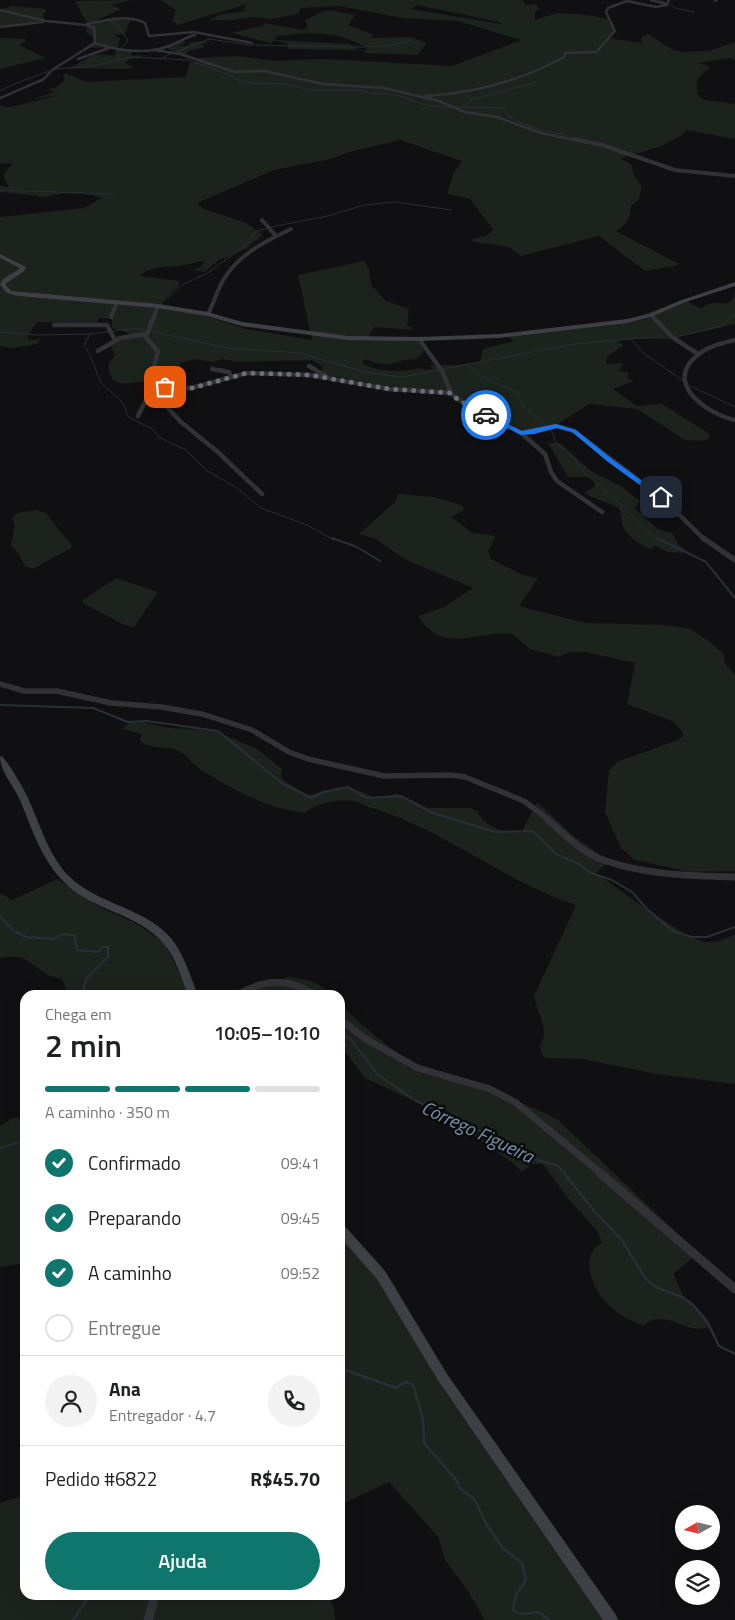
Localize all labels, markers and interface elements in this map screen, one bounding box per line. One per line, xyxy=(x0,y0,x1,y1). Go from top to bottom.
pin xyxy=(144,366,186,408)
icon: bag xyxy=(151,373,179,401)
courier xyxy=(461,390,511,440)
icon: car xyxy=(472,401,500,429)
pin xyxy=(640,476,682,518)
icon: home xyxy=(647,483,675,511)
text: Chega em xyxy=(45,1002,112,1026)
text: 10:05–10:10 xyxy=(214,1018,320,1047)
text: 2 min xyxy=(45,1021,122,1069)
water label: Córrego Figueira xyxy=(417,1092,540,1170)
text: A caminho · 350 m xyxy=(45,1100,170,1124)
text: Confirmado xyxy=(88,1148,181,1177)
icon: check xyxy=(45,1149,73,1177)
text: 09:41 xyxy=(281,1151,320,1175)
text: Preparando xyxy=(88,1203,181,1232)
icon: check xyxy=(45,1204,73,1232)
text: 09:45 xyxy=(281,1206,320,1230)
text: A caminho xyxy=(88,1258,172,1287)
icon: check xyxy=(45,1259,73,1287)
text: 09:52 xyxy=(281,1261,320,1285)
text: Entregue xyxy=(88,1313,161,1342)
text: Ana xyxy=(109,1374,141,1403)
button: person xyxy=(45,1375,97,1427)
button: phone xyxy=(268,1375,320,1427)
text: Entregador · 4.7 xyxy=(109,1403,216,1427)
text: Pedido #6822 xyxy=(45,1464,157,1493)
text: R$45.70 xyxy=(250,1464,320,1493)
north arrow xyxy=(675,1505,720,1550)
map controls xyxy=(675,1505,720,1605)
button: Ajuda xyxy=(45,1532,320,1590)
button: layers xyxy=(675,1560,720,1605)

